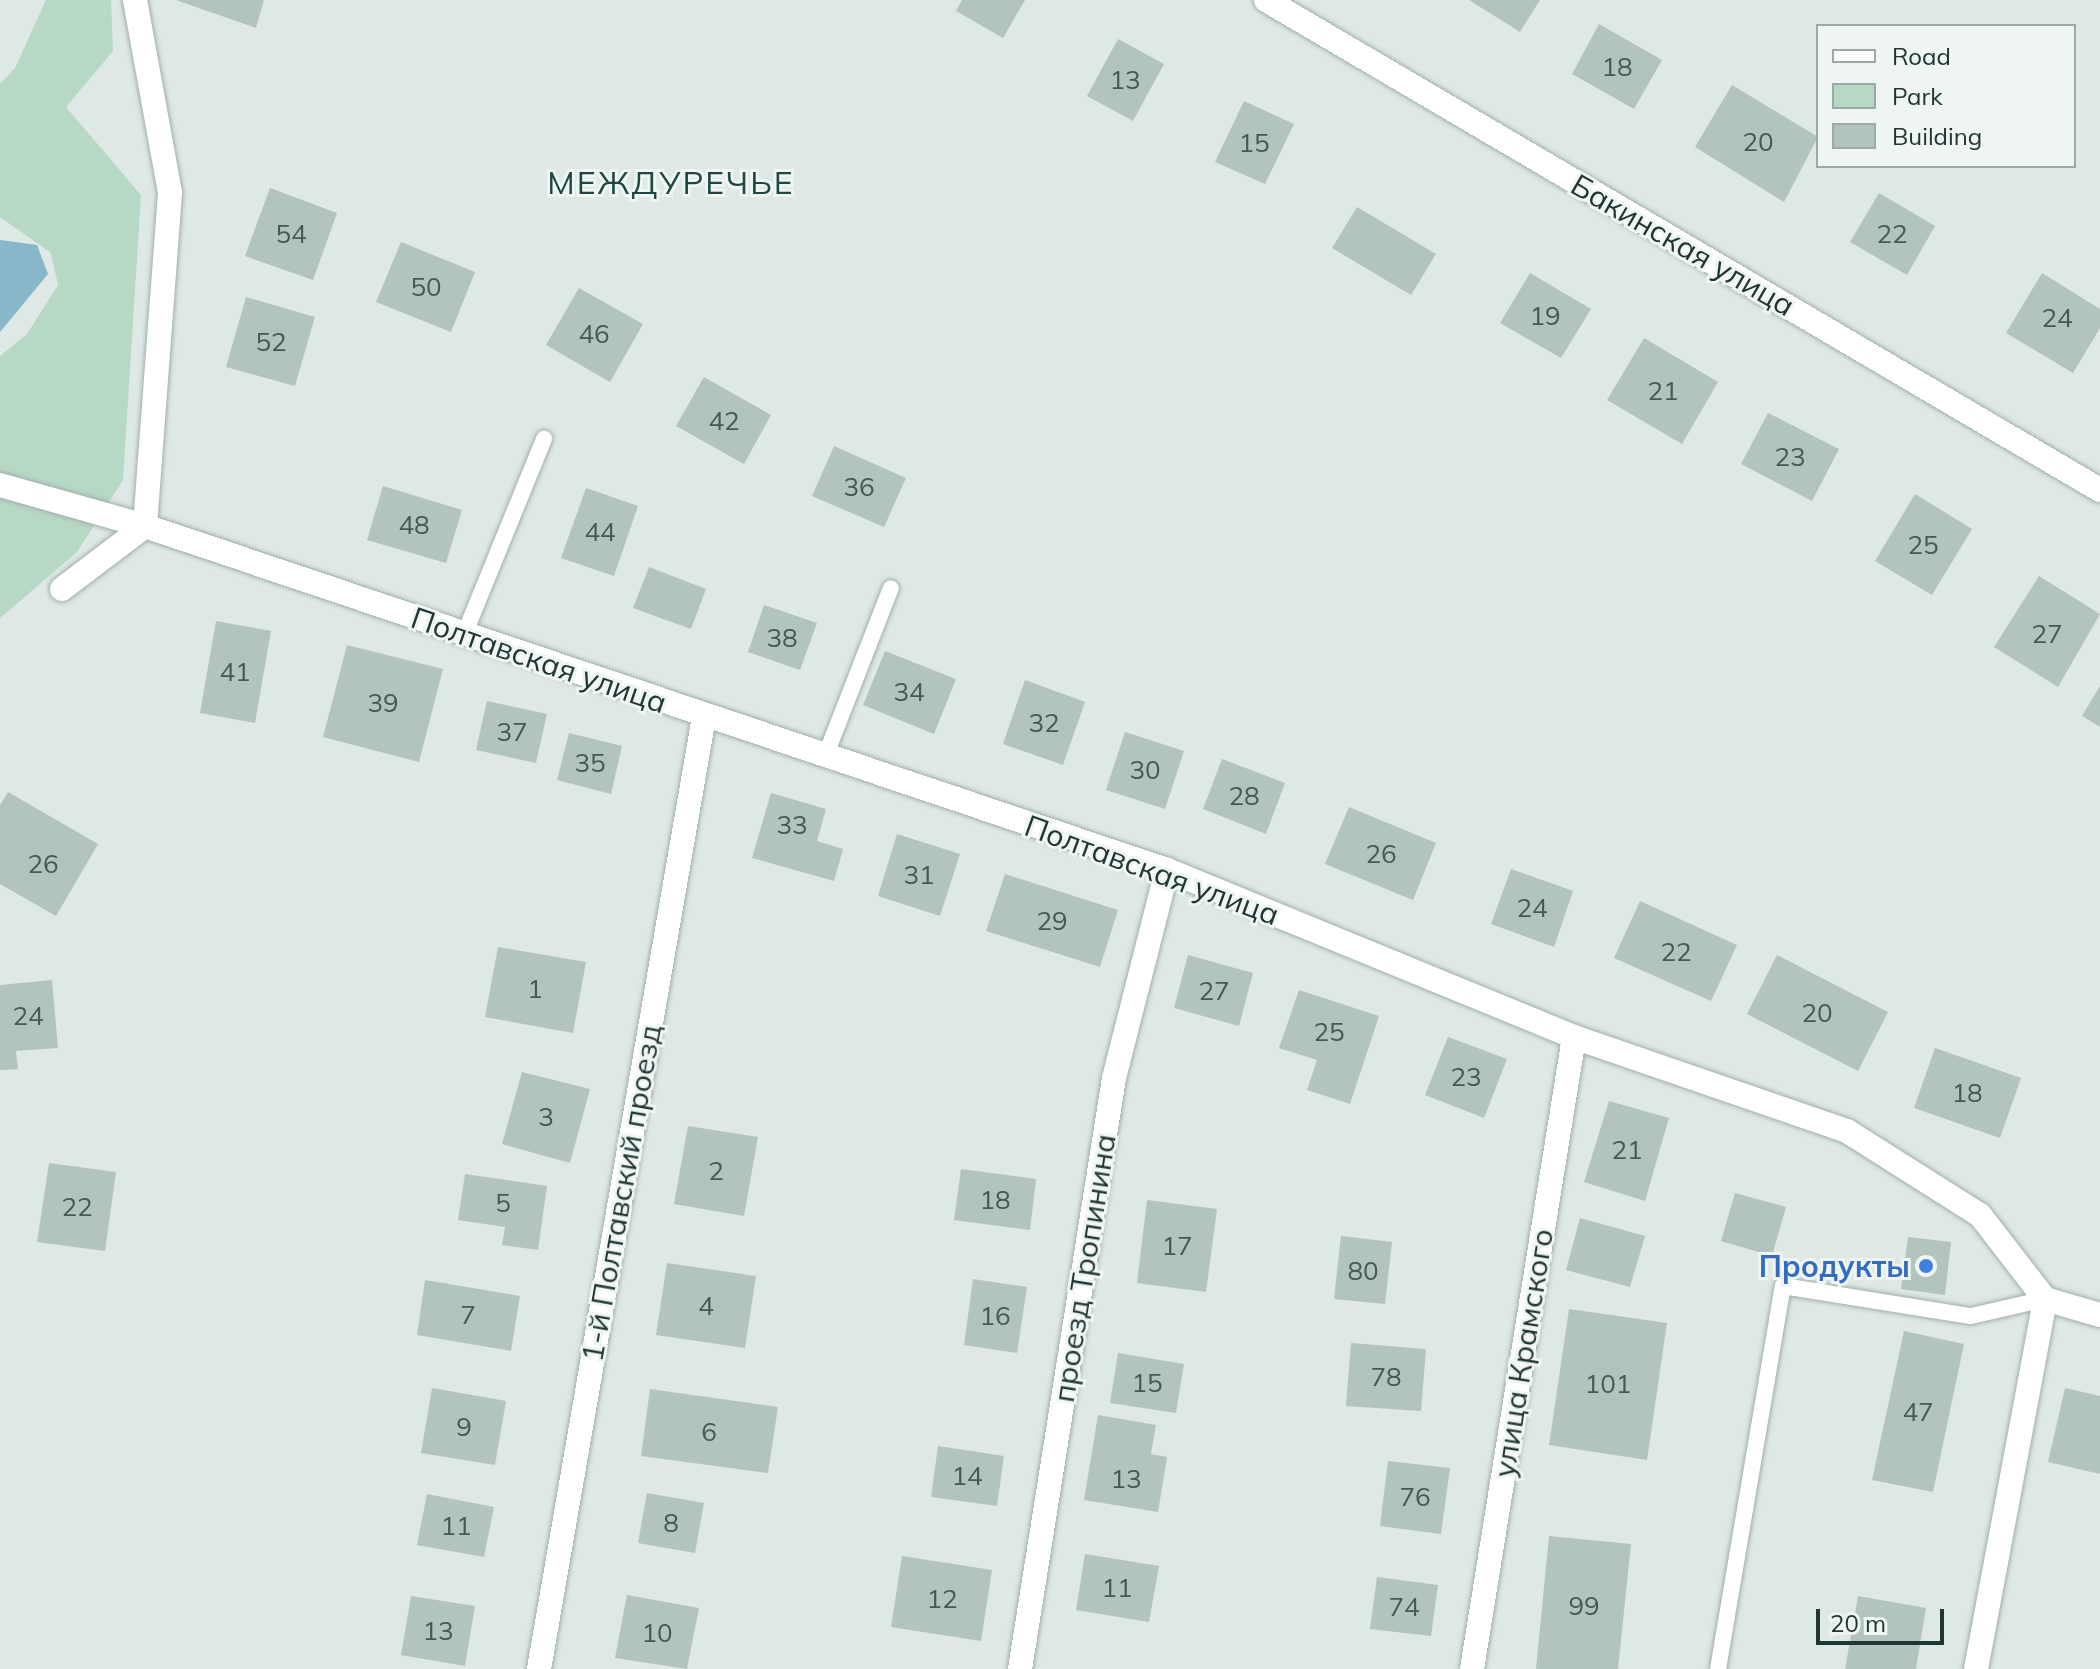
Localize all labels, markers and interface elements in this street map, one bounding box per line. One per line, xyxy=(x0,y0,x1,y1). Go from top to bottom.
legend xyxy=(1816,24,2076,168)
text: Road xyxy=(1892,41,1951,71)
house number: 18 xyxy=(1601,51,1633,83)
house number: 13 xyxy=(1109,64,1141,96)
text: Park xyxy=(1892,81,1943,111)
text: Building xyxy=(1892,121,1982,151)
house number: 20 xyxy=(1742,126,1774,158)
house number: 15 xyxy=(1238,127,1270,159)
district label: МЕЖДУРЕЧЬЕ xyxy=(547,163,795,201)
street label: Бакинская улица xyxy=(1565,166,1801,324)
house number: 54 xyxy=(275,218,307,250)
house number: 22 xyxy=(1876,218,1908,250)
house number: 50 xyxy=(410,271,442,303)
house number: 19 xyxy=(1529,300,1561,332)
house number: 24 xyxy=(2041,302,2073,334)
house number: 46 xyxy=(578,318,610,350)
house number: 52 xyxy=(255,326,287,358)
house number: 21 xyxy=(1647,375,1679,407)
house number: 42 xyxy=(708,405,740,437)
house number: 23 xyxy=(1774,441,1806,473)
house number: 36 xyxy=(843,471,875,503)
house number: 48 xyxy=(398,509,430,541)
house number: 44 xyxy=(584,516,616,548)
house number: 25 xyxy=(1907,529,1939,561)
street label: Полтавская улица xyxy=(407,599,671,721)
house number: 27 xyxy=(2031,618,2063,650)
house number: 38 xyxy=(766,622,798,654)
house number: 41 xyxy=(219,656,251,688)
house number: 34 xyxy=(893,676,925,708)
house number: 39 xyxy=(367,687,399,719)
house number: 32 xyxy=(1028,707,1060,739)
house number: 37 xyxy=(496,716,528,748)
house number: 35 xyxy=(574,747,606,779)
house number: 30 xyxy=(1129,754,1161,786)
house number: 28 xyxy=(1228,780,1260,812)
street label: Полтавская улица xyxy=(1020,807,1284,933)
house number: 33 xyxy=(776,809,808,841)
house number: 26 xyxy=(1365,838,1397,870)
house number: 26 xyxy=(27,848,59,880)
house number: 31 xyxy=(903,859,935,891)
house number: 24 xyxy=(1516,892,1548,924)
house number: 29 xyxy=(1036,905,1068,937)
house number: 22 xyxy=(1660,936,1692,968)
house number: 1 xyxy=(527,973,543,1005)
house number: 27 xyxy=(1198,975,1230,1007)
house number: 20 xyxy=(1801,997,1833,1029)
house number: 24 xyxy=(12,1000,44,1032)
house number: 25 xyxy=(1313,1016,1345,1048)
street label: 1-й Полтавский проезд xyxy=(574,1022,668,1364)
house number: 23 xyxy=(1450,1061,1482,1093)
house number: 18 xyxy=(1951,1077,1983,1109)
house number: 3 xyxy=(538,1101,554,1133)
street label: проезд Тропинина xyxy=(1045,1131,1123,1405)
house number: 21 xyxy=(1611,1134,1643,1166)
house number: 2 xyxy=(708,1155,724,1187)
house number: 18 xyxy=(979,1184,1011,1216)
house number: 5 xyxy=(495,1187,511,1219)
house number: 22 xyxy=(61,1191,93,1223)
street label: улица Крамского xyxy=(1486,1226,1560,1480)
house number: 17 xyxy=(1161,1230,1193,1262)
place label: Продукты xyxy=(1759,1248,1910,1284)
house number: 80 xyxy=(1347,1255,1379,1287)
marker: Продукты xyxy=(1917,1257,1935,1275)
house number: 4 xyxy=(698,1290,714,1322)
house number: 7 xyxy=(460,1299,476,1331)
house number: 16 xyxy=(979,1300,1011,1332)
house number: 78 xyxy=(1370,1361,1402,1393)
house number: 15 xyxy=(1131,1367,1163,1399)
house number: 101 xyxy=(1585,1368,1631,1400)
house number: 47 xyxy=(1902,1396,1934,1428)
house number: 9 xyxy=(456,1411,472,1443)
house number: 6 xyxy=(701,1416,717,1448)
house number: 14 xyxy=(951,1460,983,1492)
house number: 13 xyxy=(1110,1463,1142,1495)
house number: 76 xyxy=(1399,1481,1431,1513)
house number: 8 xyxy=(663,1507,679,1539)
house number: 11 xyxy=(440,1510,472,1542)
house number: 11 xyxy=(1101,1572,1133,1604)
house number: 12 xyxy=(926,1583,958,1615)
house number: 99 xyxy=(1568,1590,1600,1622)
house number: 74 xyxy=(1388,1591,1420,1623)
scale bar xyxy=(1820,1593,1948,1643)
text: 20 m xyxy=(1830,1608,1886,1638)
house number: 13 xyxy=(422,1615,454,1647)
house number: 10 xyxy=(641,1617,673,1649)

